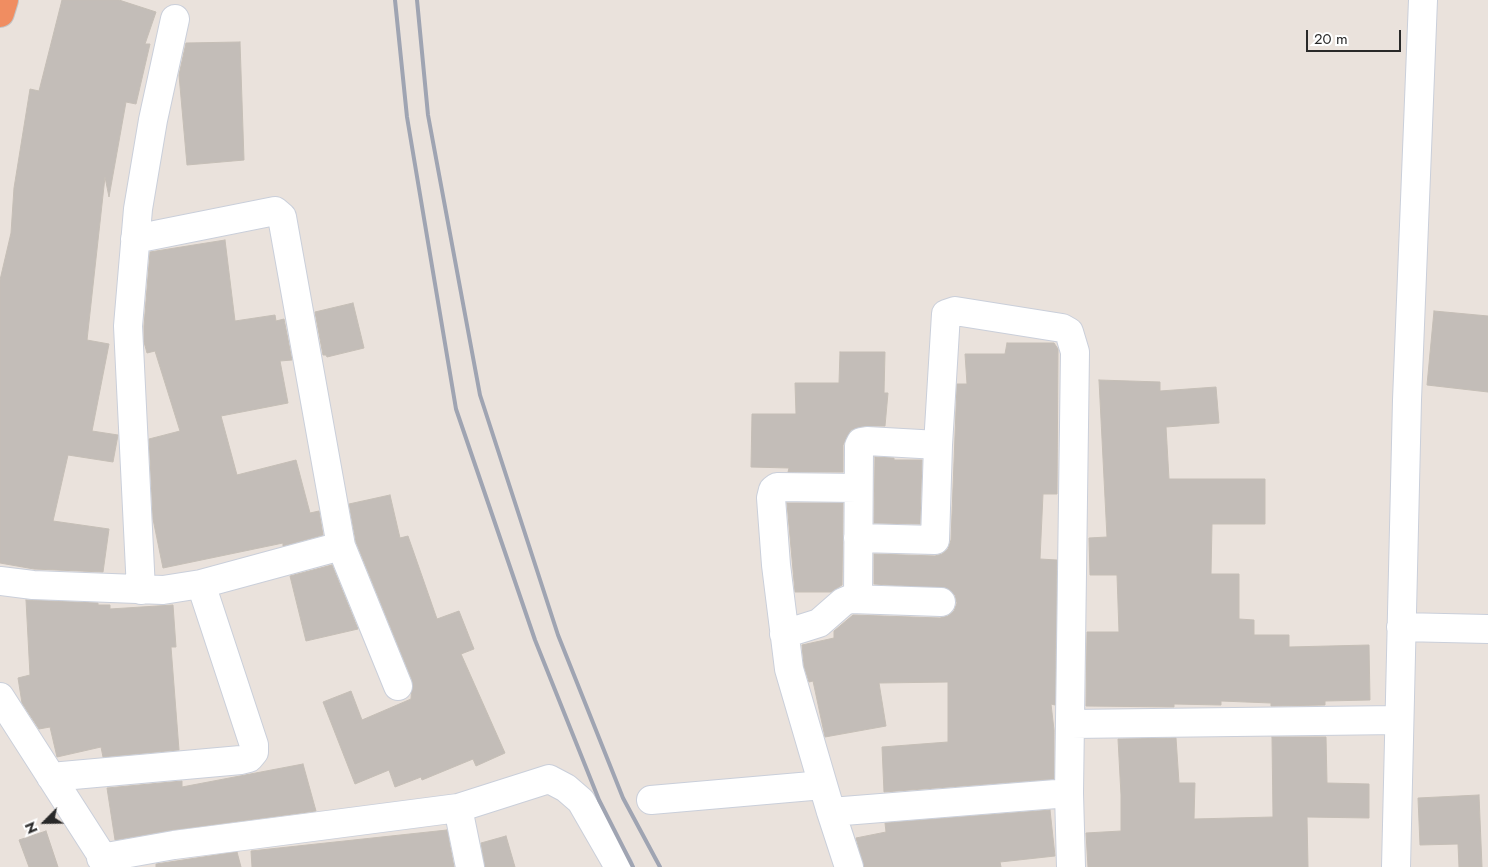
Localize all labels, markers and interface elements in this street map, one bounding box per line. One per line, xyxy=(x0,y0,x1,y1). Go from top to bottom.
scale bar xyxy=(1308,20,1403,52)
text: 20 m xyxy=(1314,28,1348,50)
north arrow xyxy=(20,797,70,847)
text: N xyxy=(20,819,43,837)

